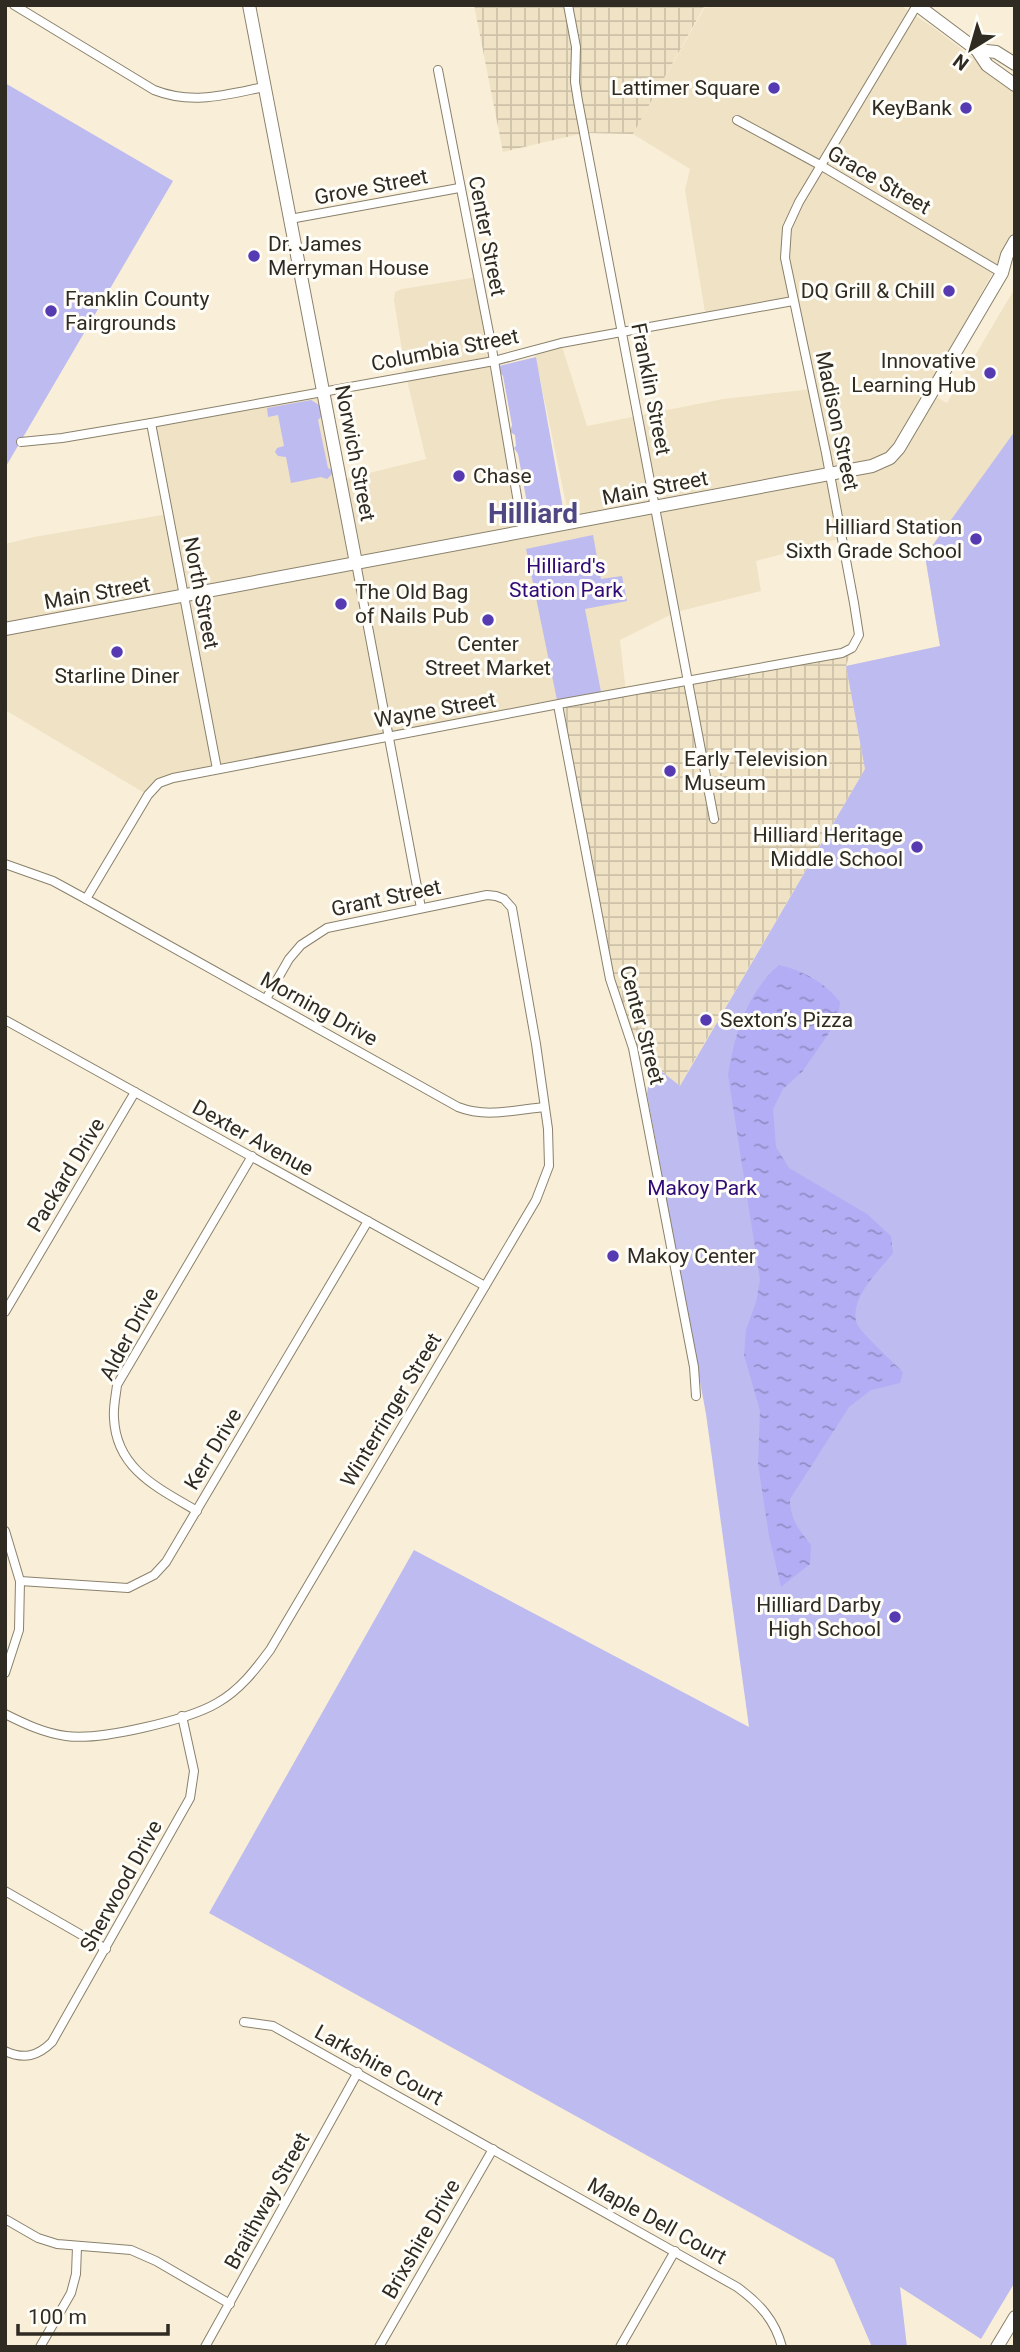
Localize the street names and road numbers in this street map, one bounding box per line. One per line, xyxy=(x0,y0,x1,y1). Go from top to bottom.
street label: Grace Street xyxy=(823,141,935,219)
street label: Grove Street xyxy=(312,164,430,210)
street label: Center Street xyxy=(464,174,510,298)
street label: Franklin Street xyxy=(626,321,676,457)
street label: Columbia Street xyxy=(369,324,521,376)
street label: Madison Street xyxy=(811,349,863,493)
street label: Norwich Street xyxy=(330,383,380,523)
street label: Main Street xyxy=(600,466,710,510)
street label: North Street xyxy=(178,535,224,651)
street label: Main Street xyxy=(42,572,152,614)
street label: Wayne Street xyxy=(372,687,498,732)
street label: Grant Street xyxy=(329,875,443,921)
street label: Center Street xyxy=(615,963,669,1087)
street label: Morning Drive xyxy=(256,967,382,1051)
street label: Dexter Avenue xyxy=(188,1095,318,1181)
street label: Packard Drive xyxy=(23,1114,109,1236)
street label: Alder Drive xyxy=(95,1284,163,1384)
street label: Winterringer Street xyxy=(336,1329,446,1491)
street label: Kerr Drive xyxy=(179,1404,247,1494)
street label: Sherwood Drive xyxy=(75,1816,167,1956)
street label: Larkshire Court xyxy=(311,2020,447,2110)
street label: Braithway Street xyxy=(220,2128,314,2273)
street label: Maple Dell Court xyxy=(583,2173,731,2269)
street label: Brixshire Drive xyxy=(377,2175,465,2303)

